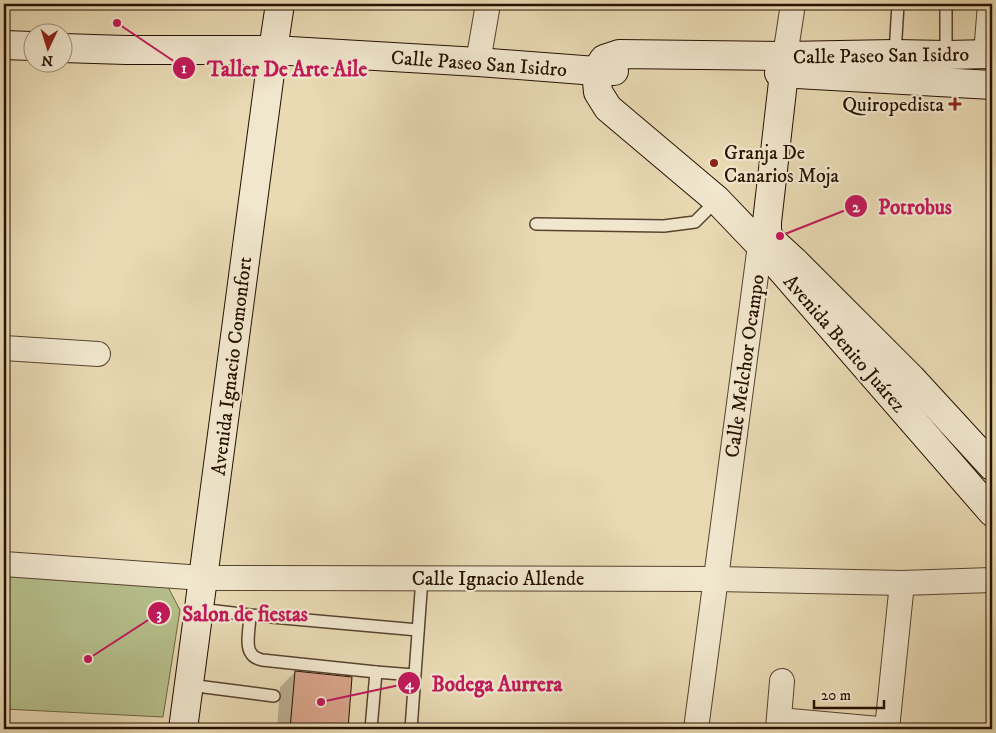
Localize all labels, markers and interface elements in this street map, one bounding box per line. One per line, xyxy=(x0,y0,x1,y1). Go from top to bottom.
north arrow xyxy=(22,22,72,72)
street label: Calle Paseo San Isidro xyxy=(793,42,969,71)
street label: Calle Paseo San Isidro xyxy=(390,46,568,83)
callout: Taller De Arte Aile xyxy=(172,50,377,86)
text: N xyxy=(40,51,54,69)
text: Taller De Arte Aile xyxy=(206,57,367,83)
text: 1 xyxy=(181,59,187,78)
place label: Quiropedista xyxy=(842,93,945,118)
marker: Quiropedista xyxy=(948,97,962,111)
place label: Granja De Canarios Moja xyxy=(724,141,840,189)
marker: Granja De Canarios Moja xyxy=(708,157,720,169)
callout: Potrobus xyxy=(843,188,962,224)
text: Potrobus xyxy=(878,195,952,221)
text: 2 xyxy=(852,198,860,217)
street label: Avenida Ignacio Comonfort xyxy=(207,255,258,477)
street label: Avenida Benito Juárez xyxy=(777,270,911,418)
street label: Calle Melchor Ocampo xyxy=(720,273,771,460)
street label: Calle Ignacio Allende xyxy=(412,567,584,592)
callout: Salon de fiestas xyxy=(147,595,318,631)
text: Salon de fiestas xyxy=(182,602,308,628)
text: 3 xyxy=(156,605,162,624)
callout: Bodega Aurrera xyxy=(397,665,573,701)
text: Bodega Aurrera xyxy=(432,672,564,698)
text: 4 xyxy=(404,675,415,694)
scale bar xyxy=(814,678,884,710)
text: 20 m xyxy=(821,686,851,705)

